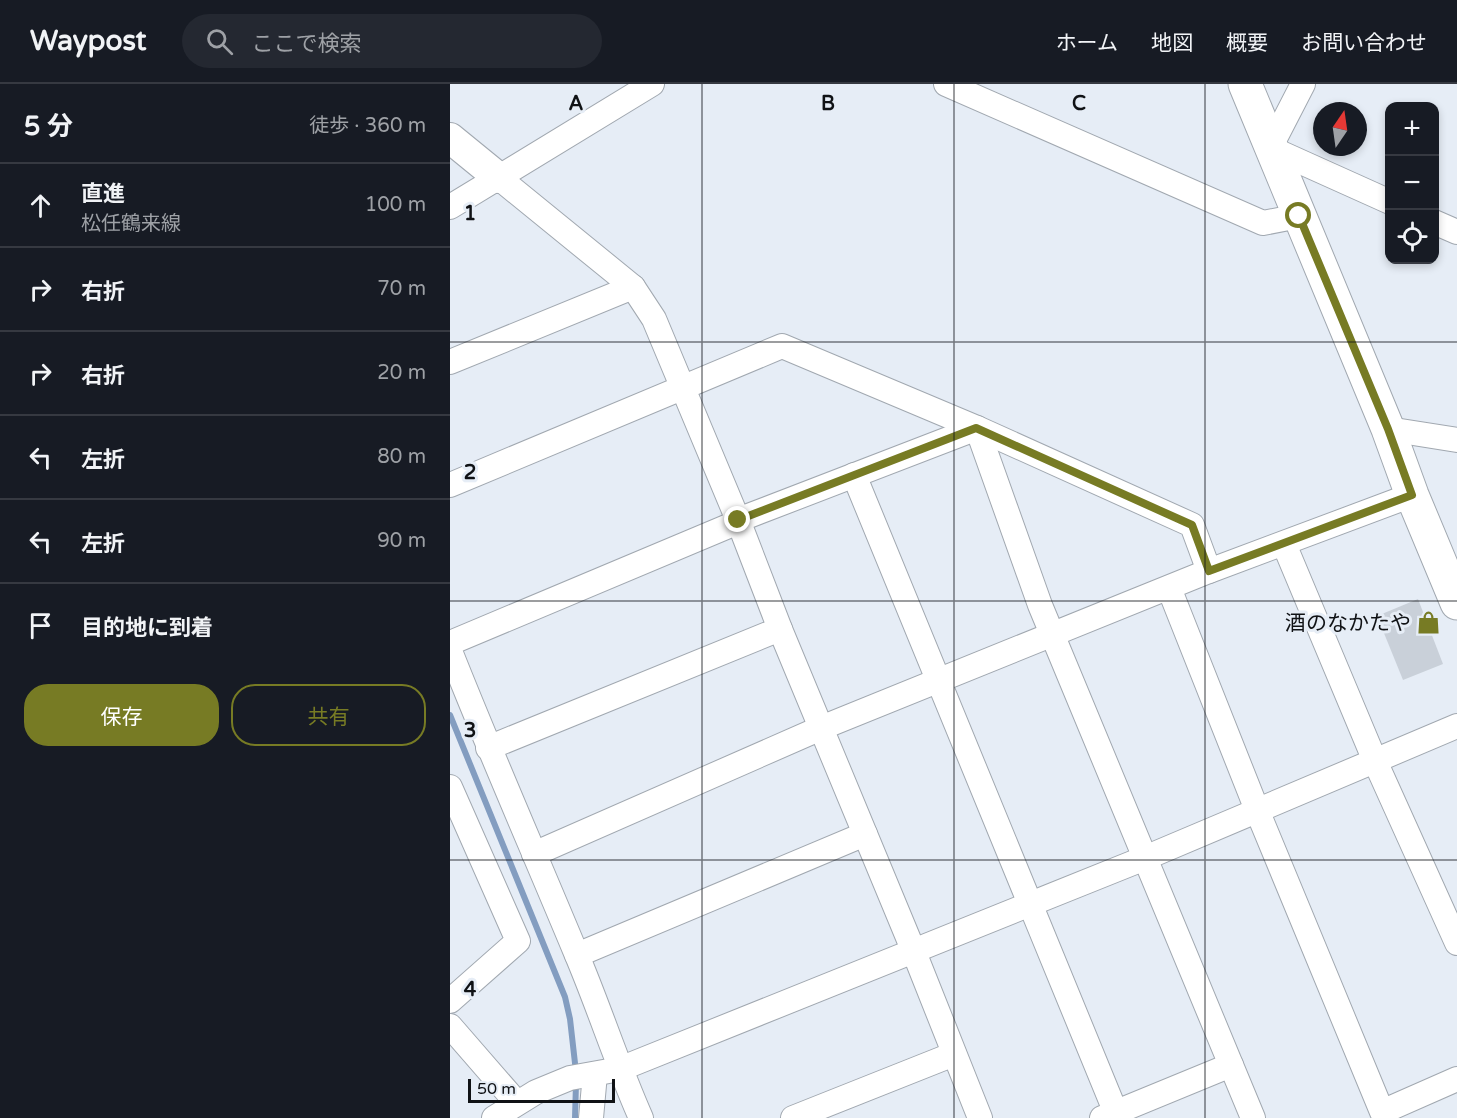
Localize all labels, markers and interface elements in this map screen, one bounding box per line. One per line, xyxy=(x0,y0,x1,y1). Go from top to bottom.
search box xyxy=(182,14,602,68)
text: Waypost xyxy=(30,24,146,58)
icon: search xyxy=(203,25,236,58)
text: ここで検索 xyxy=(251,31,361,57)
text: ホーム xyxy=(1056,31,1118,56)
text: 地図 xyxy=(1151,31,1193,56)
text: 概要 xyxy=(1226,31,1268,56)
text: お問い合わせ xyxy=(1301,31,1427,56)
text: A xyxy=(569,92,584,116)
text: B xyxy=(821,92,835,116)
text: C xyxy=(1072,92,1086,116)
north arrow xyxy=(1313,102,1367,156)
map controls xyxy=(1385,102,1439,264)
button: + xyxy=(1385,102,1439,156)
text: 5 分 xyxy=(24,111,73,142)
text: 徒歩 · 360 m xyxy=(309,114,426,138)
button: − xyxy=(1385,156,1439,210)
text: 直進 xyxy=(81,181,125,207)
icon: ahead xyxy=(24,189,57,222)
text: 100 m xyxy=(365,193,426,217)
text: 1 xyxy=(464,202,476,226)
route start xyxy=(1285,202,1311,228)
button: locate xyxy=(1385,210,1439,264)
text: 松任鶴来線 xyxy=(81,212,181,236)
icon: right xyxy=(24,273,57,306)
text: 70 m xyxy=(377,277,426,301)
text: 右折 xyxy=(81,279,125,305)
icon: right xyxy=(24,357,57,390)
text: 20 m xyxy=(377,361,426,385)
text: 右折 xyxy=(81,363,125,389)
icon: left xyxy=(24,441,57,474)
text: 80 m xyxy=(377,445,426,469)
text: 左折 xyxy=(81,447,125,473)
text: 2 xyxy=(464,461,476,485)
route end xyxy=(724,506,750,532)
icon: left xyxy=(24,525,57,558)
text: 90 m xyxy=(377,529,426,553)
text: 左折 xyxy=(81,531,125,557)
icon: arrive xyxy=(24,609,57,642)
shop icon: 酒のなかたや xyxy=(1416,610,1442,636)
place label: 酒のなかたや xyxy=(1285,611,1411,636)
text: 目的地に到着 xyxy=(81,615,213,641)
button: 保存 xyxy=(24,684,219,746)
button: 共有 xyxy=(231,684,426,746)
text: 3 xyxy=(464,719,476,743)
text: 4 xyxy=(464,978,477,1002)
scale bar xyxy=(468,1076,615,1104)
text: 50 m xyxy=(477,1079,516,1099)

